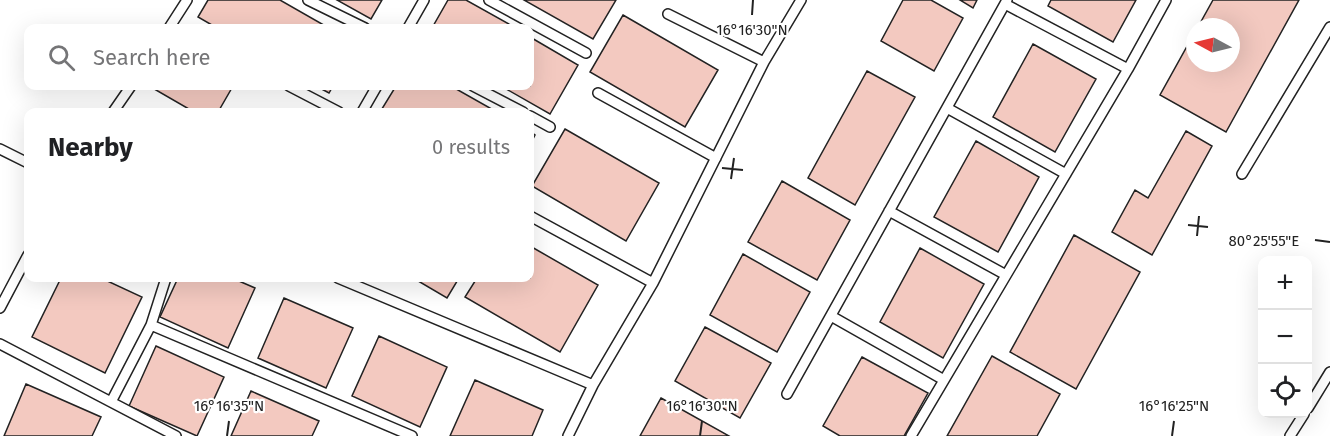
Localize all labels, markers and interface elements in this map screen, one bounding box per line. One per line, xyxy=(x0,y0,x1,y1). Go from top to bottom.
north arrow xyxy=(1186,18,1240,72)
text: 16°16'30"N xyxy=(716,21,788,39)
search box xyxy=(24,24,534,90)
icon: search xyxy=(45,41,78,74)
text: Search here xyxy=(93,44,211,71)
text: Nearby xyxy=(48,132,133,163)
text: 0 results xyxy=(432,135,510,159)
text: 80°25'55"E xyxy=(1229,232,1299,250)
map controls xyxy=(1258,256,1312,418)
button: + xyxy=(1258,256,1312,310)
button: − xyxy=(1258,310,1312,364)
button: locate xyxy=(1258,364,1312,418)
text: 16°16'35"N xyxy=(194,397,264,415)
text: 16°16'30"N xyxy=(666,397,738,415)
text: 16°16'25"N xyxy=(1139,397,1209,415)

